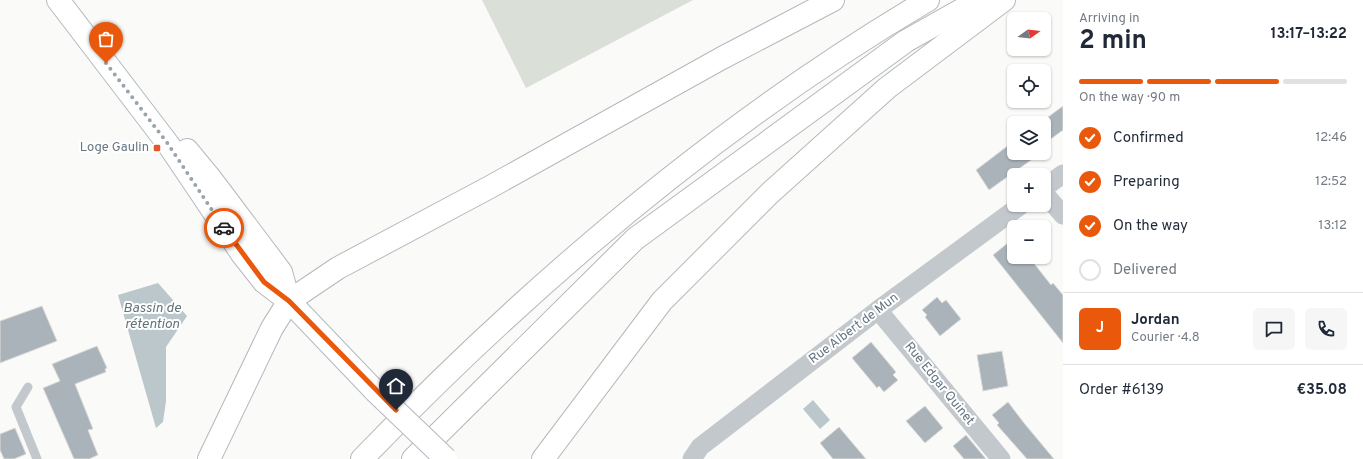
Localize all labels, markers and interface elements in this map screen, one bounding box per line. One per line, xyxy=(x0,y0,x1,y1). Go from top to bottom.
text: Arriving in xyxy=(1079,11,1140,27)
north arrow xyxy=(1007,12,1051,56)
map controls xyxy=(1007,12,1051,264)
pin xyxy=(89,22,123,63)
text: 2 min xyxy=(1079,25,1147,58)
text: 13:17–13:22 xyxy=(1271,25,1347,44)
icon: bag xyxy=(95,28,117,50)
button: locate xyxy=(1007,64,1051,108)
text: On the way · 90 m xyxy=(1079,90,1180,106)
button: layers xyxy=(1007,116,1051,160)
icon: check xyxy=(1079,127,1101,149)
text: Confirmed xyxy=(1113,129,1184,148)
text: 12:46 xyxy=(1315,130,1347,146)
place label: Loge Gaulin xyxy=(80,140,149,156)
marker: Loge Gaulin xyxy=(152,143,162,153)
button: + xyxy=(1007,168,1051,212)
icon: check xyxy=(1079,171,1101,193)
text: Preparing xyxy=(1113,173,1180,192)
text: 12:52 xyxy=(1315,174,1347,190)
courier xyxy=(204,208,244,248)
icon: check xyxy=(1079,215,1101,237)
icon: car xyxy=(213,217,235,239)
text: On the way xyxy=(1113,217,1188,236)
text: 13:12 xyxy=(1319,218,1347,234)
button: − xyxy=(1007,220,1051,264)
text: Delivered xyxy=(1113,261,1177,280)
street label: Rue Albert de Mun xyxy=(806,290,902,368)
water label: Bassin de rétention xyxy=(123,300,182,333)
button: chat xyxy=(1253,308,1295,350)
button: phone xyxy=(1305,308,1347,350)
text: Jordan xyxy=(1131,311,1180,330)
text: J xyxy=(1096,319,1104,338)
text: Courier · 4.8 xyxy=(1131,330,1200,346)
street label: Rue Edgar Quinet xyxy=(901,339,977,429)
pin xyxy=(379,369,413,410)
icon: home xyxy=(385,375,407,397)
text: Order #6139 xyxy=(1079,381,1164,400)
text: €35.08 xyxy=(1296,381,1347,400)

